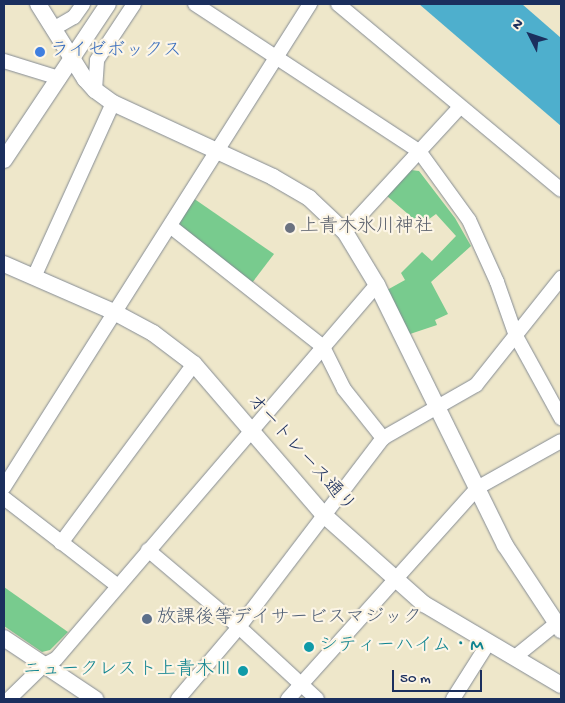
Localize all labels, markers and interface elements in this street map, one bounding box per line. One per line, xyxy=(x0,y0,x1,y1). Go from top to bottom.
north arrow xyxy=(505,10,555,60)
text: N xyxy=(509,16,528,34)
place label: ライゼボックス xyxy=(50,41,183,63)
marker: ライゼボックス xyxy=(34,46,46,58)
place label: 上青木氷川神社 xyxy=(300,217,433,239)
marker: 上青木氷川神社 xyxy=(284,222,296,234)
street label: オートレース通り xyxy=(240,390,360,518)
place label: 放課後等デイサービスマジック xyxy=(157,608,423,630)
marker: 放課後等デイサービスマジック xyxy=(141,613,153,625)
place label: シティーハイム・M xyxy=(319,636,484,658)
marker: シティーハイム・M xyxy=(303,641,315,653)
place label: ニュークレスト上青木Ⅲ xyxy=(24,660,233,682)
scale bar xyxy=(395,660,485,692)
marker: ニュークレスト上青木Ⅲ xyxy=(237,665,249,677)
text: 50 m xyxy=(400,670,431,688)

